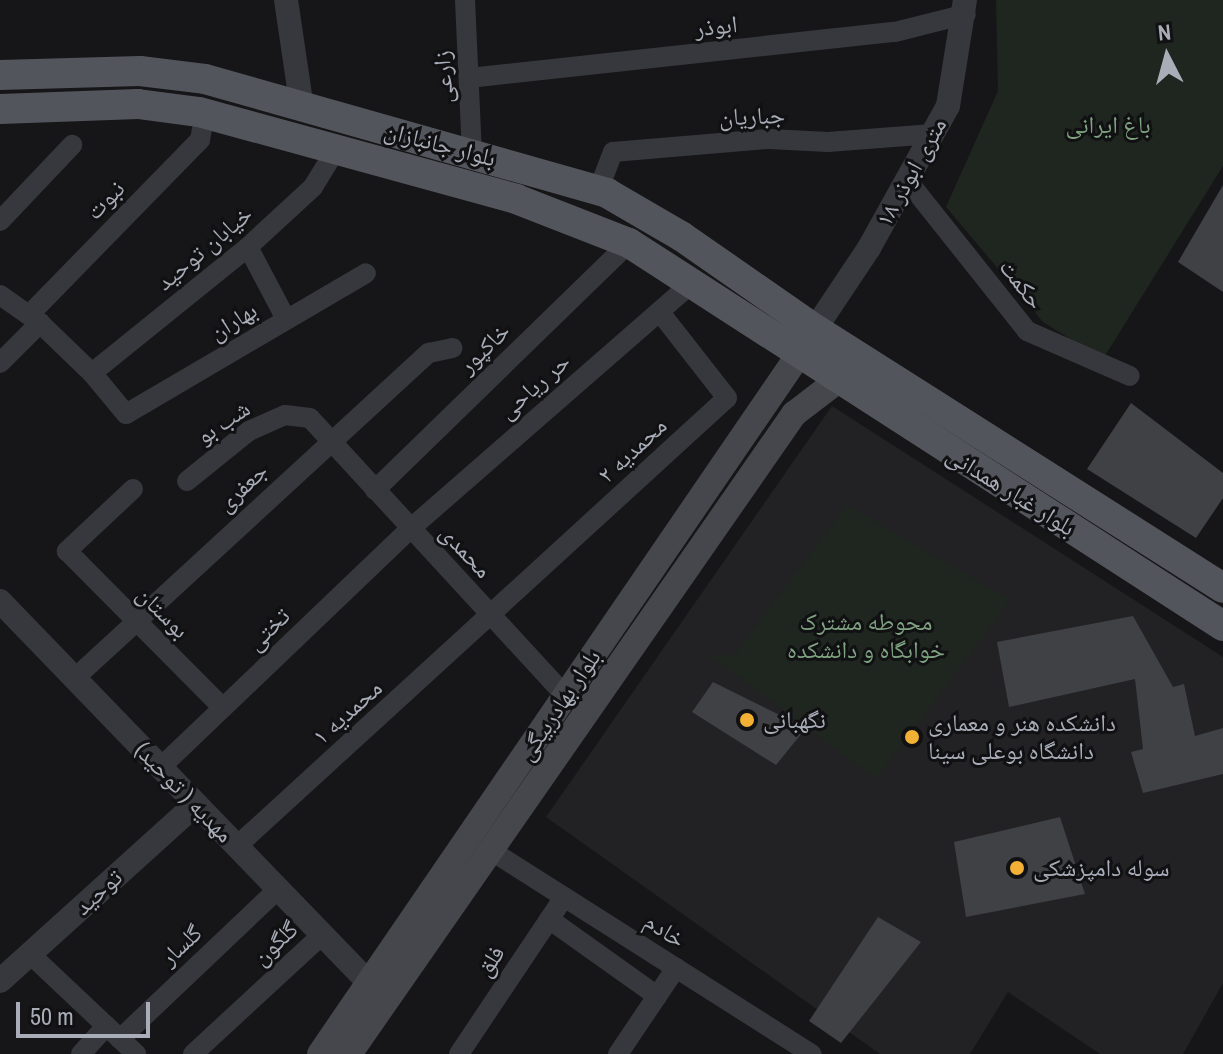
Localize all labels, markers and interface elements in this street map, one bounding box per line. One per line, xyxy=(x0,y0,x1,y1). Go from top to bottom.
street label: ابوذر xyxy=(693,9,739,43)
north arrow xyxy=(1127,16,1207,96)
text: N xyxy=(1156,17,1173,48)
street label: زارعی xyxy=(427,50,459,104)
street label: جباریان xyxy=(719,100,785,132)
park label: باغ ایرانی xyxy=(1065,111,1151,139)
street label: ۱۸ متری ابوذر xyxy=(869,113,953,231)
street label: بلوار جانبازان xyxy=(381,115,499,173)
street label: نبوت xyxy=(80,174,130,226)
street label: خیابان توحید xyxy=(150,199,258,297)
street label: حکمت xyxy=(993,253,1051,315)
street label: بهاران xyxy=(204,296,262,346)
street label: خاکپور xyxy=(452,317,516,379)
street label: حر ریاحی xyxy=(492,347,576,425)
street label: شب بو xyxy=(191,394,255,450)
street label: محمدیه ۲ xyxy=(592,411,672,489)
street label: بلوار غبار همدانی xyxy=(941,440,1081,542)
street label: جعفری xyxy=(211,456,273,518)
street label: محمدی xyxy=(434,518,498,584)
street label: بوستان xyxy=(131,580,195,644)
street label: تختی xyxy=(240,602,296,656)
park label: محوطه مشترک خوابگاه و دانشکده xyxy=(787,608,945,664)
street label: بلوار بهادربیگی xyxy=(511,644,607,766)
street label: محمدیه ۱ xyxy=(306,673,388,751)
place label: نگهبانی xyxy=(763,706,826,734)
place label: دانشکده هنر و معماری دانشگاه بوعلی سینا xyxy=(928,709,1116,765)
marker: نگهبانی xyxy=(738,711,756,729)
marker: دانشکده هنر و معماری دانشگاه بوعلی سینا xyxy=(903,728,921,746)
street label: مهدیه ( توحید) xyxy=(129,735,239,849)
place label: سوله دامپزشکی xyxy=(1033,854,1170,882)
marker: سوله دامپزشکی xyxy=(1008,859,1026,877)
street label: توحید xyxy=(68,863,128,921)
street label: خادم xyxy=(639,906,691,954)
street label: گلگون xyxy=(246,915,304,971)
street label: گلسار xyxy=(154,918,208,972)
street label: فلق xyxy=(469,940,511,982)
scale bar xyxy=(20,986,154,1036)
text: 50 m xyxy=(30,1000,74,1032)

